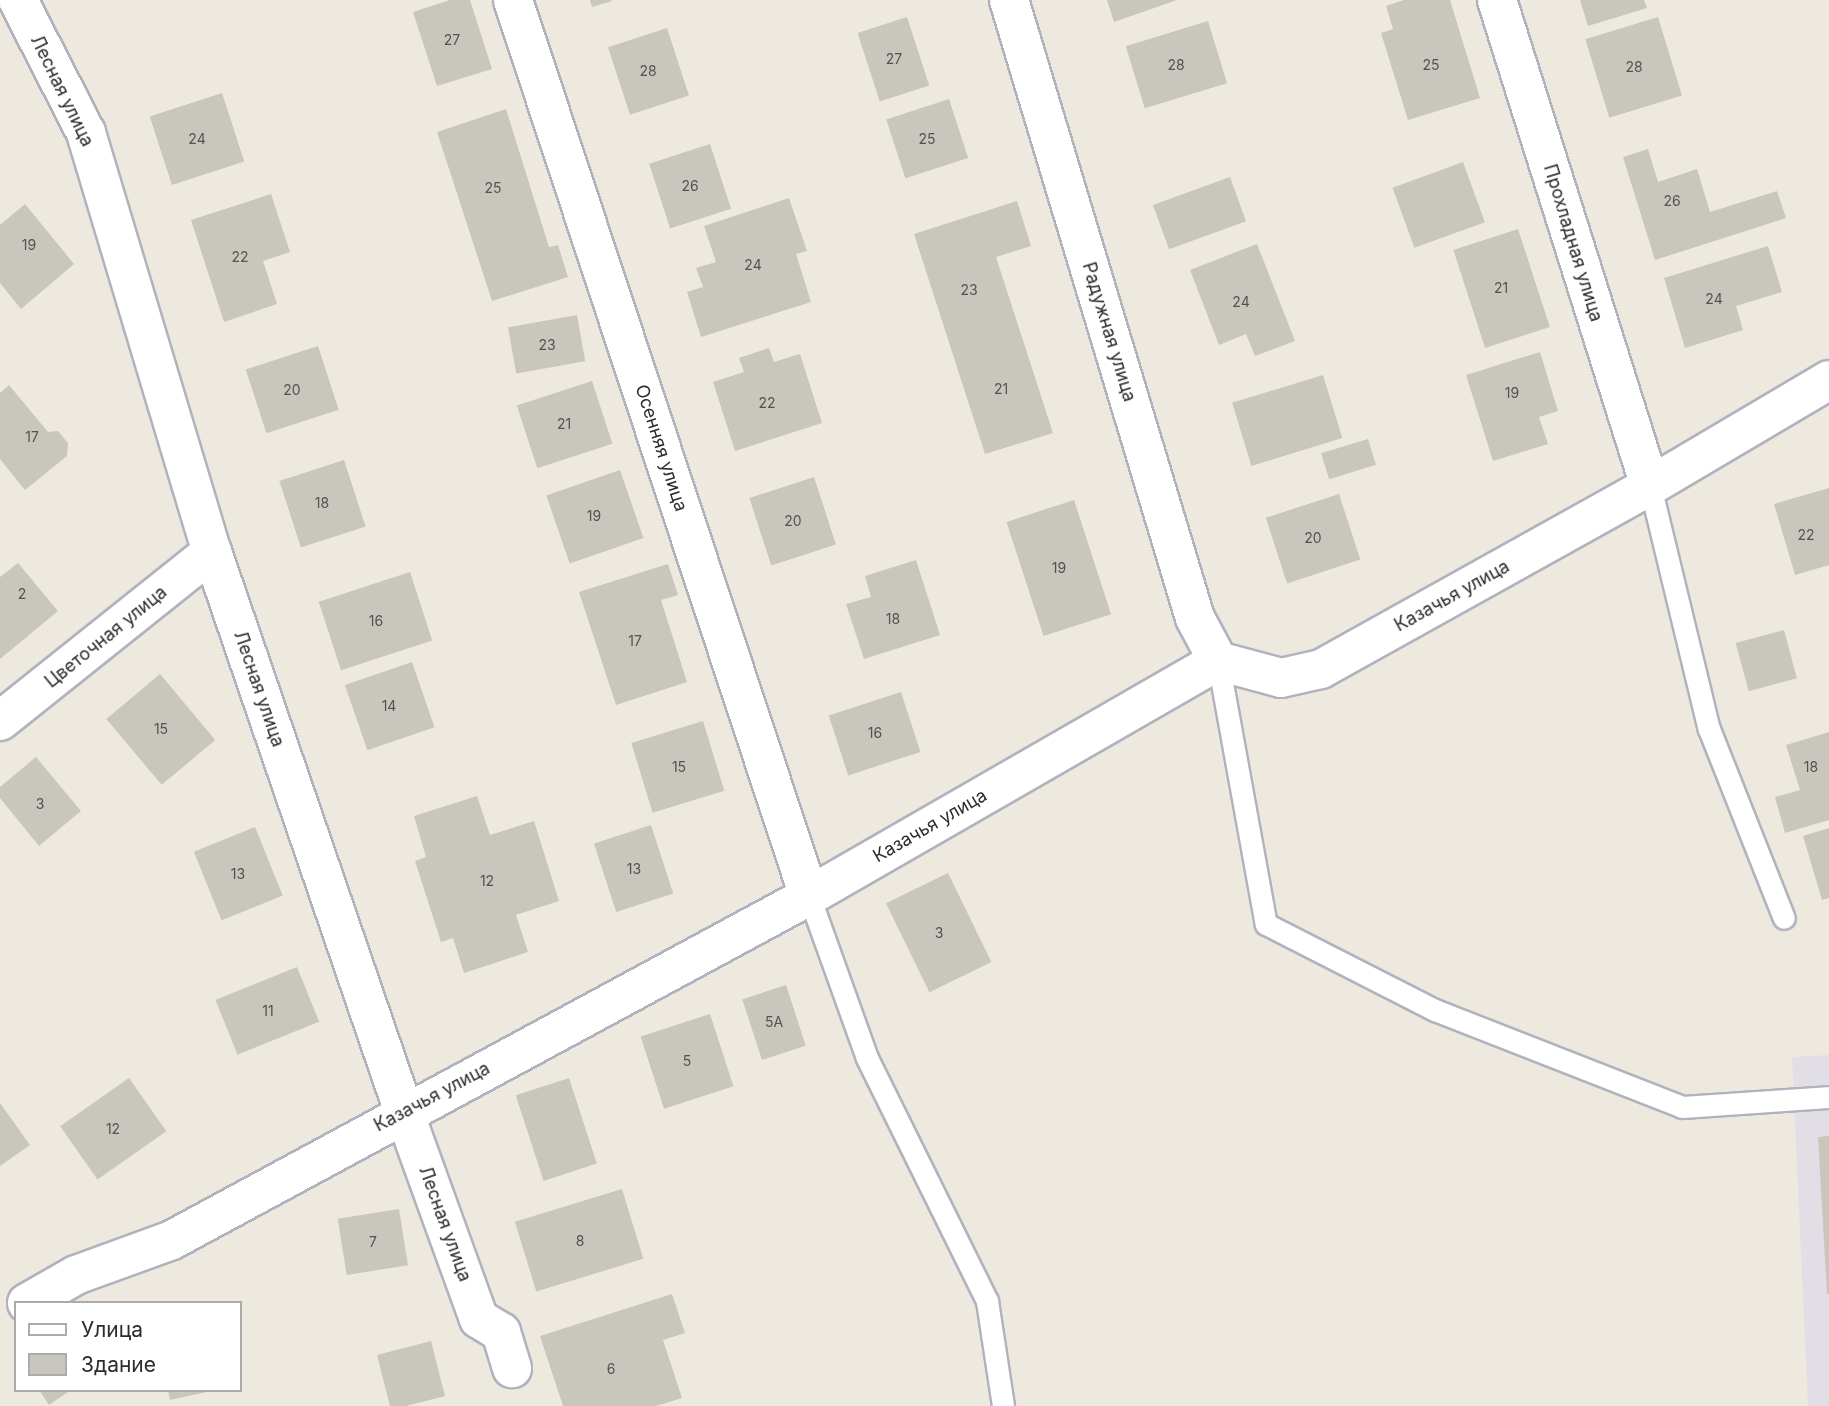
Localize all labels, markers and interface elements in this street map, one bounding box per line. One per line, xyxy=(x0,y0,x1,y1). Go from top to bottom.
street label: Лесная улица xyxy=(26,32,98,150)
house number: 27 xyxy=(444,32,460,48)
house number: 27 xyxy=(886,51,902,67)
house number: 28 xyxy=(1167,57,1185,73)
house number: 25 xyxy=(1422,57,1440,73)
house number: 28 xyxy=(1625,59,1643,75)
house number: 28 xyxy=(639,63,657,79)
house number: 24 xyxy=(188,131,206,147)
house number: 25 xyxy=(918,131,936,147)
street label: Прохладная улица xyxy=(1539,162,1607,324)
house number: 26 xyxy=(681,178,699,194)
house number: 25 xyxy=(484,180,502,196)
house number: 26 xyxy=(1663,193,1681,209)
house number: 19 xyxy=(22,237,36,253)
house number: 22 xyxy=(231,249,249,265)
house number: 24 xyxy=(744,257,762,273)
street label: Радужная улица xyxy=(1078,260,1140,404)
house number: 21 xyxy=(1494,280,1508,296)
house number: 23 xyxy=(960,282,978,298)
house number: 24 xyxy=(1705,291,1723,307)
house number: 24 xyxy=(1232,294,1250,310)
house number: 23 xyxy=(538,337,556,353)
house number: 21 xyxy=(994,381,1008,397)
house number: 20 xyxy=(283,382,301,398)
street label: Осенняя улица xyxy=(630,382,692,514)
house number: 19 xyxy=(1505,385,1519,401)
house number: 22 xyxy=(758,395,776,411)
house number: 21 xyxy=(557,416,571,432)
house number: 17 xyxy=(25,429,39,445)
house number: 18 xyxy=(315,495,329,511)
house number: 19 xyxy=(587,508,601,524)
house number: 20 xyxy=(784,513,802,529)
house number: 22 xyxy=(1797,527,1815,543)
house number: 20 xyxy=(1304,530,1322,546)
street label: Казачья улица xyxy=(1391,556,1513,636)
house number: 19 xyxy=(1052,560,1066,576)
street label: Цветочная улица xyxy=(41,581,171,693)
house number: 2 xyxy=(18,586,26,602)
house number: 18 xyxy=(886,611,900,627)
house number: 16 xyxy=(369,613,383,629)
street label: Лесная улица xyxy=(229,628,289,750)
house number: 17 xyxy=(628,633,642,649)
house number: 14 xyxy=(382,698,396,714)
house number: 15 xyxy=(154,721,168,737)
house number: 16 xyxy=(868,725,882,741)
house number: 15 xyxy=(672,759,686,775)
house number: 18 xyxy=(1804,759,1818,775)
street label: Казачья улица xyxy=(869,785,991,867)
house number: 3 xyxy=(36,796,44,812)
house number: 13 xyxy=(627,861,641,877)
house number: 13 xyxy=(231,866,245,882)
house number: 12 xyxy=(480,873,494,889)
house number: 3 xyxy=(935,925,943,941)
house number: 11 xyxy=(262,1003,274,1019)
house number: 5А xyxy=(765,1014,783,1030)
house number: 5 xyxy=(683,1053,691,1069)
street label: Казачья улица xyxy=(370,1057,494,1137)
house number: 12 xyxy=(106,1121,120,1137)
street label: Лесная улица xyxy=(414,1163,476,1285)
house number: 8 xyxy=(576,1233,584,1249)
house number: 7 xyxy=(369,1234,377,1250)
legend xyxy=(14,1301,242,1392)
text: Улица xyxy=(81,1317,143,1342)
text: Здание xyxy=(81,1352,156,1377)
house number: 6 xyxy=(607,1361,615,1377)

